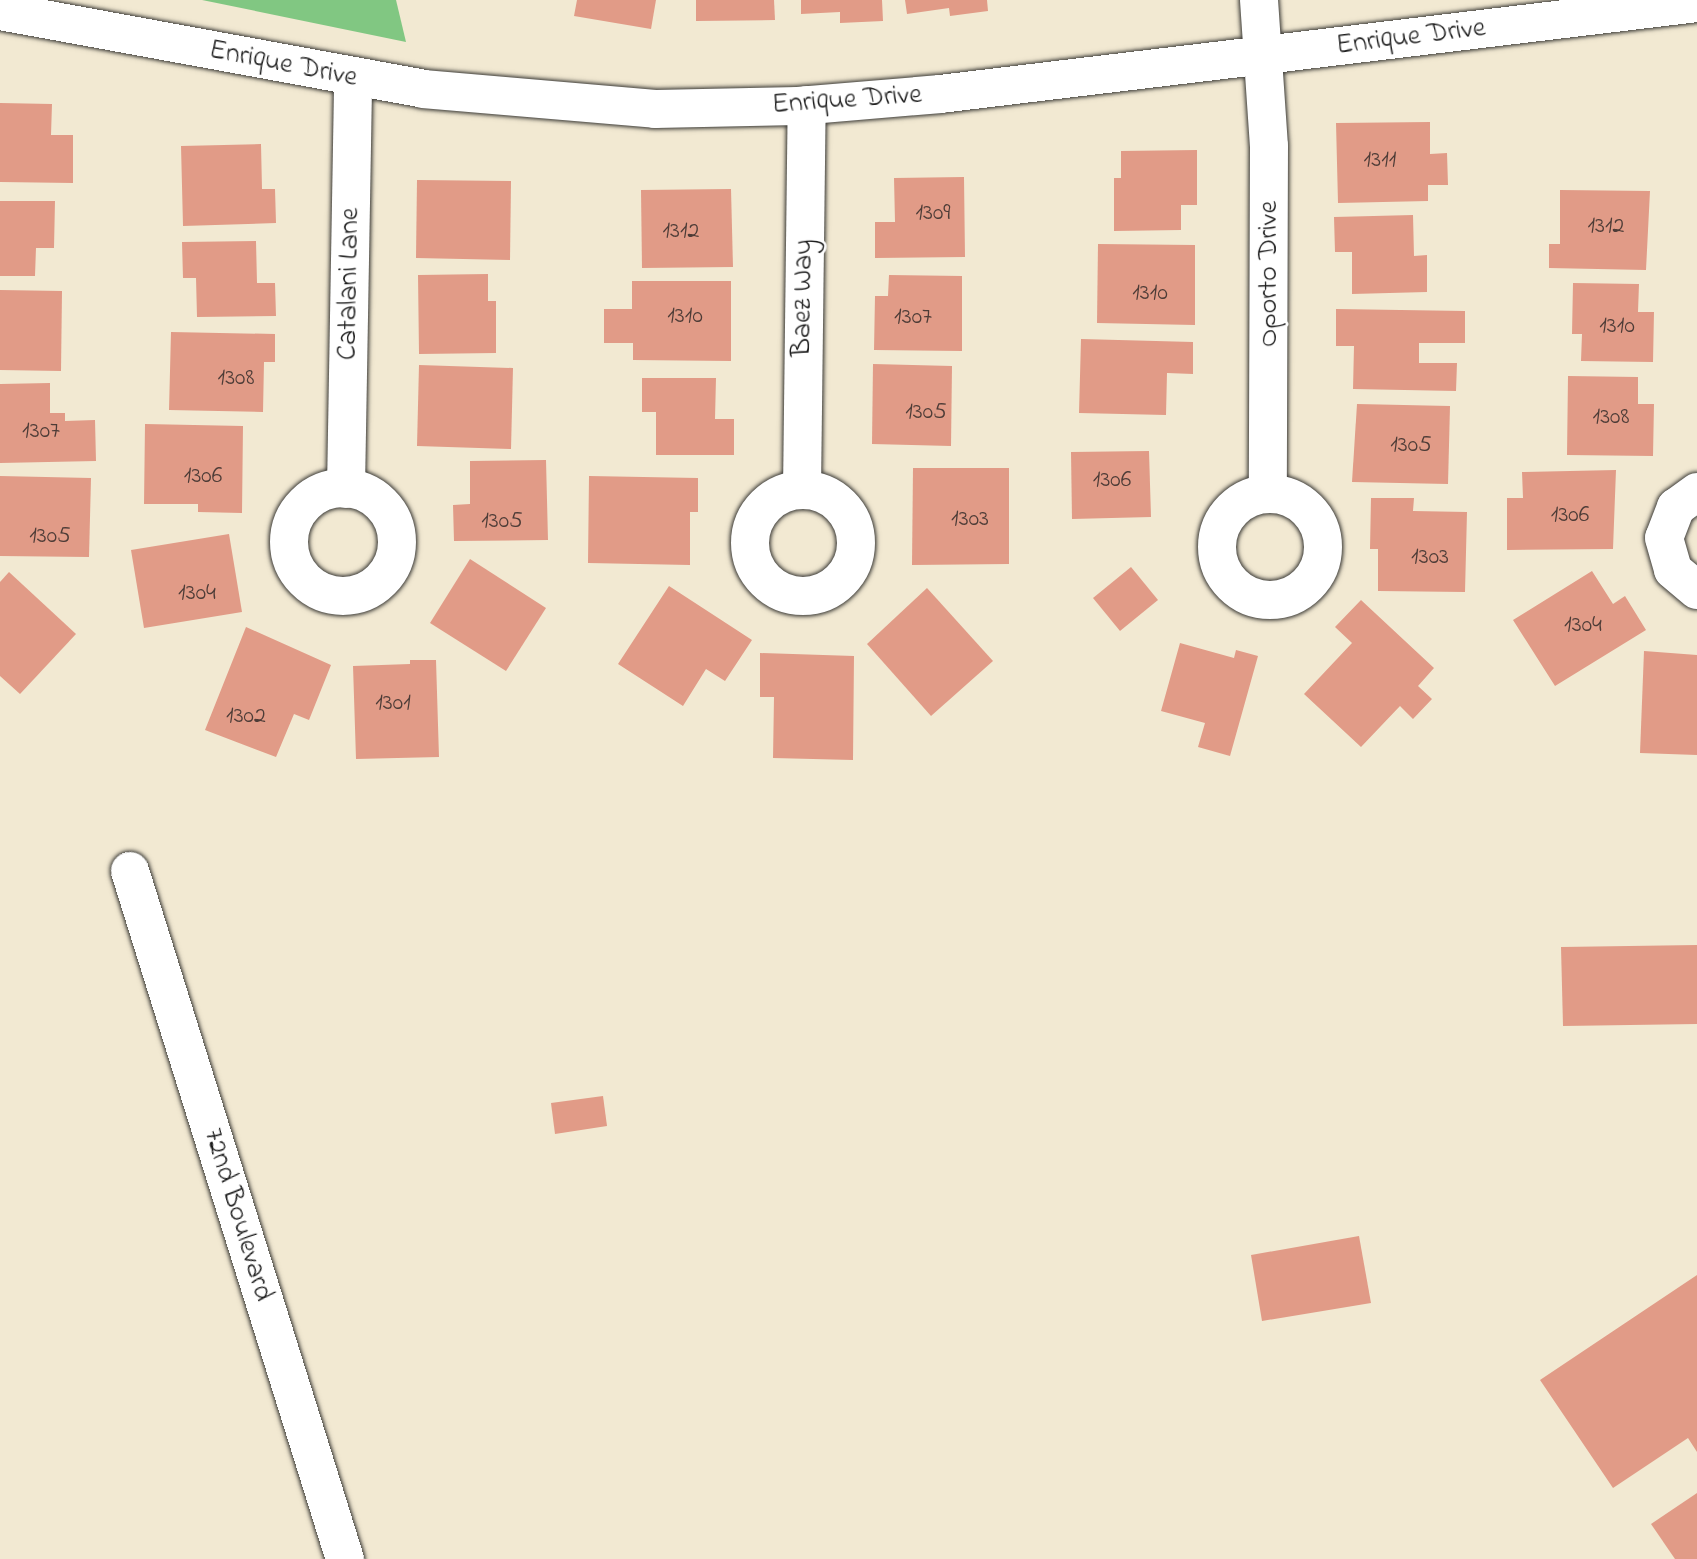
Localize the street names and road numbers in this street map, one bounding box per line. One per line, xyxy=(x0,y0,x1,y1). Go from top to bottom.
street label: Enrique Drive xyxy=(1334,12,1488,64)
street label: Enrique Drive xyxy=(206,34,360,96)
street label: Enrique Drive xyxy=(771,79,923,123)
street label: Oporto Drive xyxy=(1253,201,1287,347)
street label: Catalani Lane xyxy=(332,207,368,361)
street label: Baez Way xyxy=(786,239,822,357)
street label: 72nd Boulevard xyxy=(195,1125,279,1305)

